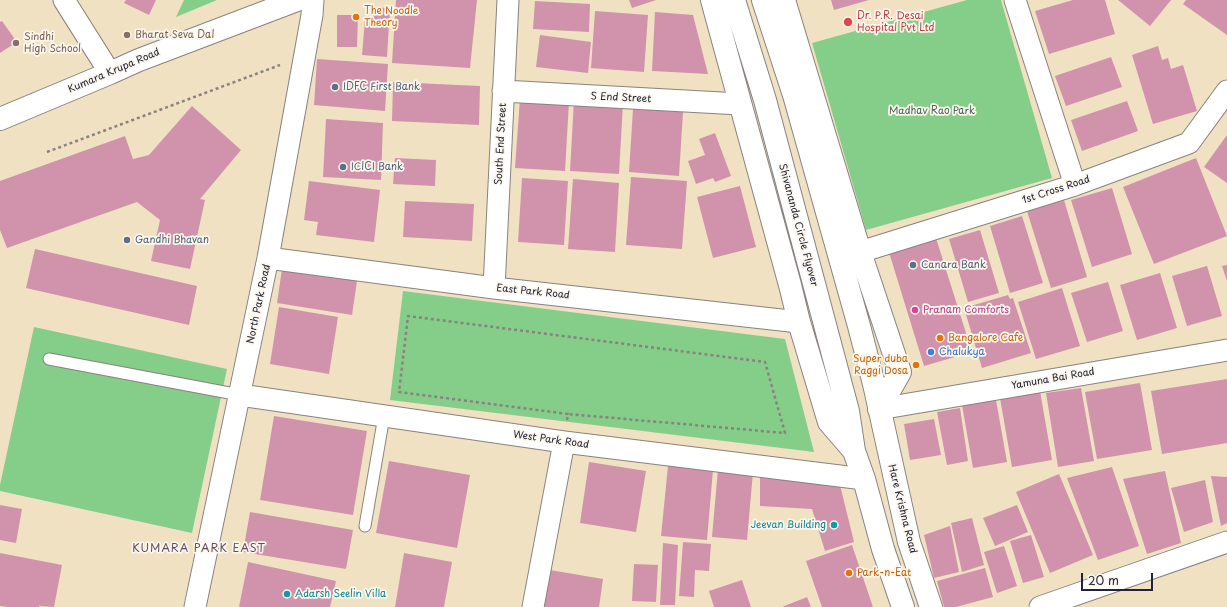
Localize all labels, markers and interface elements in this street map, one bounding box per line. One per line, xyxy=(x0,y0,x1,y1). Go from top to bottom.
place label: The Noodle Theory xyxy=(364,5,418,28)
place label: Dr. P.R. Desai Hospital Pvt Ltd xyxy=(857,10,935,34)
marker: The Noodle Theory xyxy=(351,12,361,22)
marker: Dr. P.R. Desai Hospital Pvt Ltd xyxy=(842,16,854,28)
place label: Bharat Seva Dal xyxy=(135,29,214,41)
marker: Bharat Seva Dal xyxy=(122,30,132,40)
place label: Sindhi High School xyxy=(24,31,81,54)
marker: Sindhi High School xyxy=(11,38,21,48)
street label: Kumara Krupa Road xyxy=(66,46,162,96)
place label: IDFC First Bank xyxy=(343,81,420,93)
marker: IDFC First Bank xyxy=(330,82,340,92)
street label: S End Street xyxy=(590,90,652,106)
street label: South End Street xyxy=(493,103,509,185)
park label: Madhav Rao Park xyxy=(889,105,975,117)
place label: ICICI Bank xyxy=(351,161,403,173)
marker: ICICI Bank xyxy=(338,162,348,172)
street label: Shivananda Circle Flyover xyxy=(776,162,820,288)
street label: 1st Cross Road xyxy=(1021,173,1091,207)
place label: Gandhi Bhavan xyxy=(135,234,209,246)
marker: Gandhi Bhavan xyxy=(122,235,132,245)
place label: Canara Bank xyxy=(921,259,986,271)
marker: Canara Bank xyxy=(908,260,918,270)
street label: North Park Road xyxy=(245,263,273,345)
street label: East Park Road xyxy=(496,282,570,302)
place label: Pranam Comforts xyxy=(923,304,1009,316)
marker: Pranam Comforts xyxy=(910,305,920,315)
place label: Bangalore Cafe xyxy=(948,332,1023,344)
marker: Bangalore Cafe xyxy=(935,333,945,343)
place label: Chalukya xyxy=(939,346,985,358)
marker: Chalukya xyxy=(926,347,936,357)
place label: Super duba Raggi Dosa xyxy=(853,353,908,376)
marker: Super duba Raggi Dosa xyxy=(911,360,921,370)
street label: Yamuna Bai Road xyxy=(1010,366,1096,392)
street label: West Park Road xyxy=(512,429,590,451)
street label: Hare Krishna Road xyxy=(885,463,919,555)
place label: Jeevan Building xyxy=(750,519,826,531)
marker: Jeevan Building xyxy=(829,520,839,530)
district label: KUMARA PARK EAST xyxy=(132,542,266,556)
scale bar xyxy=(1083,565,1155,591)
place label: Park-n-Eat xyxy=(857,567,911,579)
marker: Park-n-Eat xyxy=(844,568,854,578)
text: 20 m xyxy=(1088,571,1119,589)
place label: Adarsh Seelin Villa xyxy=(295,588,386,600)
marker: Adarsh Seelin Villa xyxy=(282,589,292,599)

